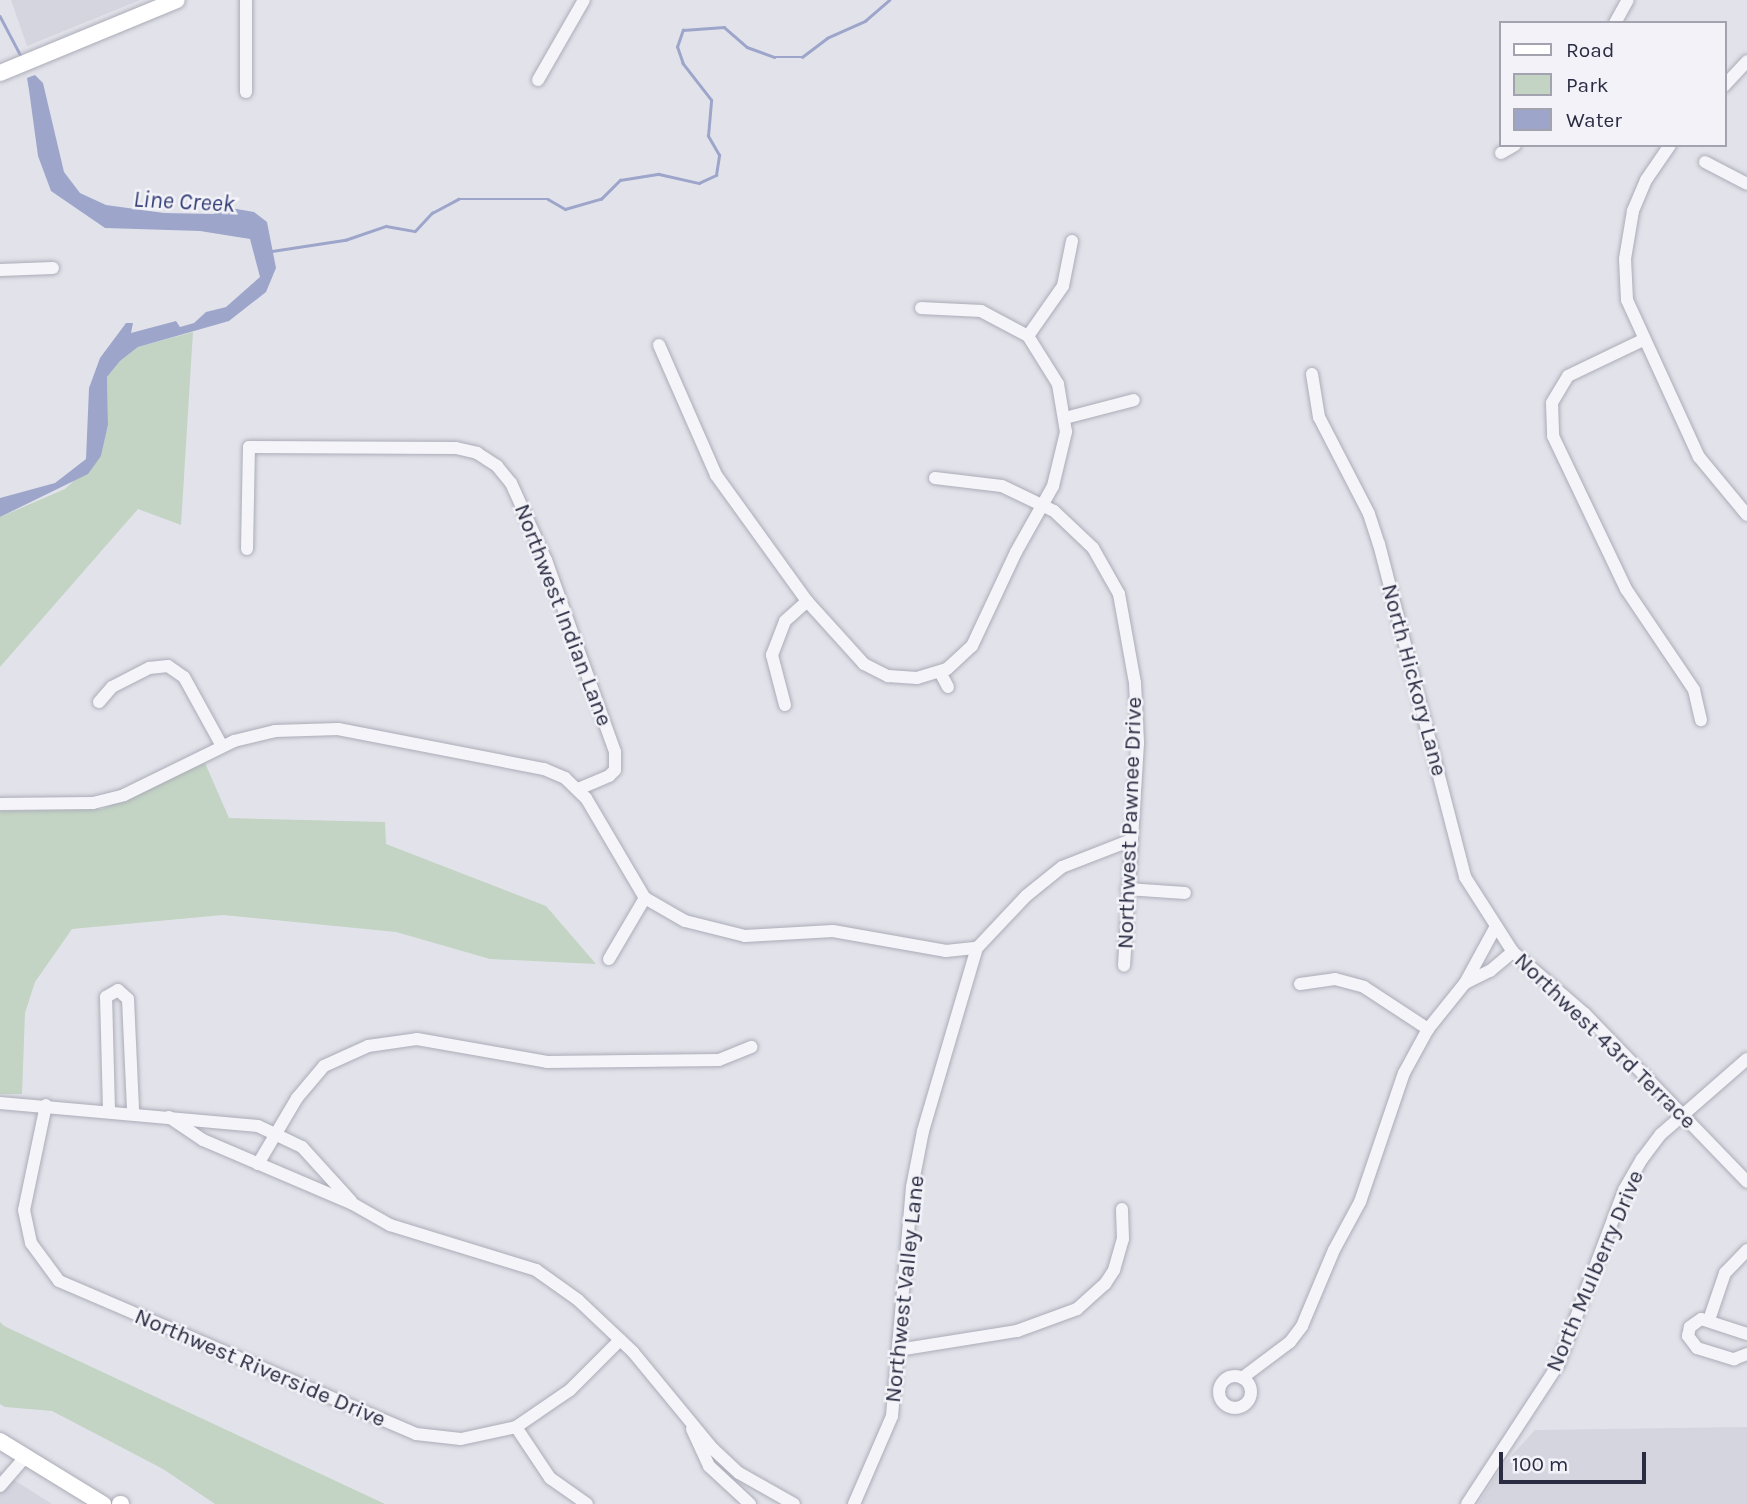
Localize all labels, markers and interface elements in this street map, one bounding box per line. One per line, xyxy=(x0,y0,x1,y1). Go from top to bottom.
legend xyxy=(1498,21,1726,147)
text: Road xyxy=(1566,38,1614,62)
text: Park xyxy=(1566,73,1609,97)
text: Water xyxy=(1566,108,1622,132)
water label: Line Creek xyxy=(132,185,236,219)
street label: Northwest Indian Lane xyxy=(508,500,618,730)
street label: North Hickory Lane xyxy=(1375,581,1453,779)
street label: Northwest Pawnee Drive xyxy=(1112,696,1148,950)
street label: Northwest 43rd Terrace xyxy=(1508,947,1702,1135)
street label: North Mulberry Drive xyxy=(1540,1166,1650,1376)
street label: Northwest Valley Lane xyxy=(879,1174,931,1404)
street label: Northwest Riverside Drive xyxy=(130,1303,390,1433)
scale bar xyxy=(1502,1438,1649,1482)
text: 100 m xyxy=(1512,1452,1569,1476)

